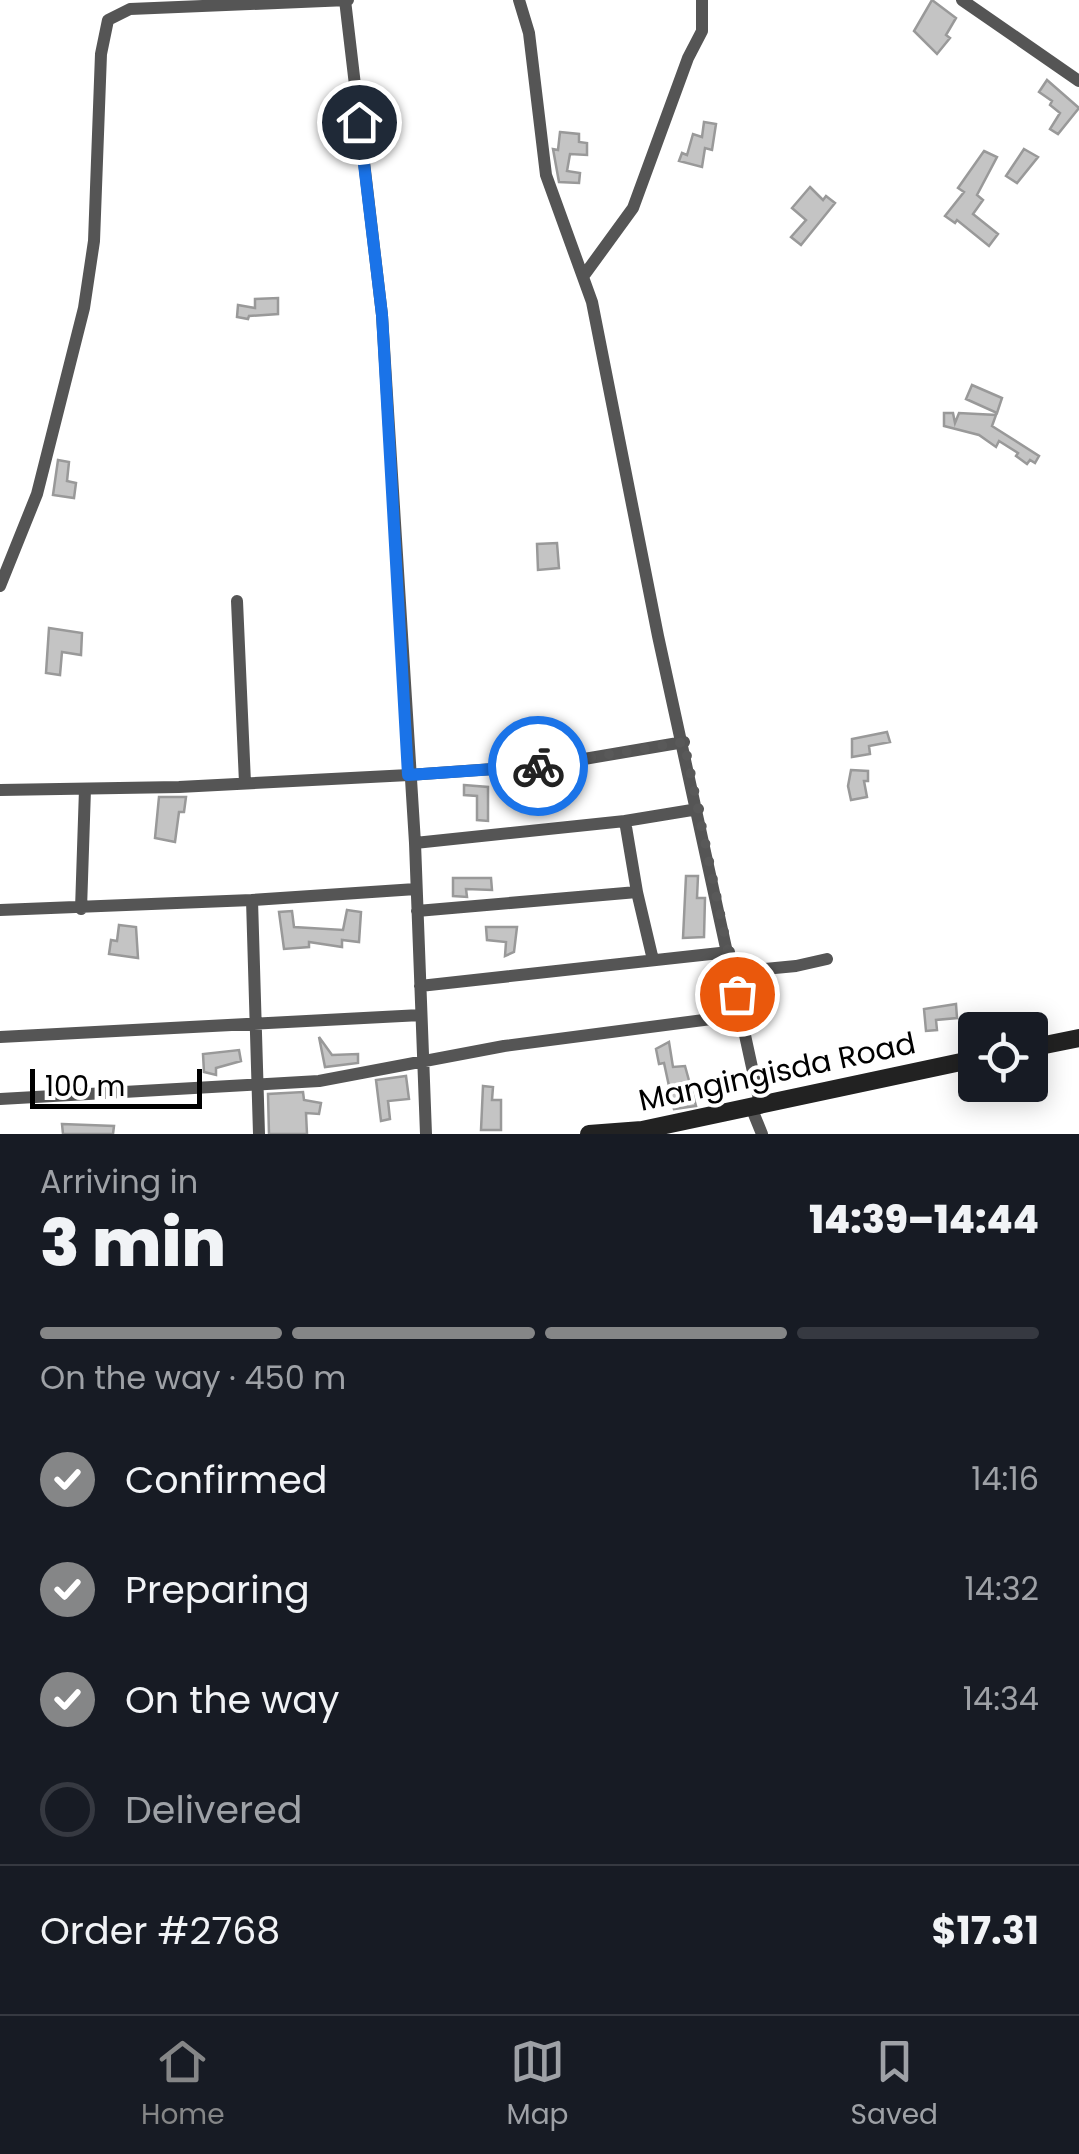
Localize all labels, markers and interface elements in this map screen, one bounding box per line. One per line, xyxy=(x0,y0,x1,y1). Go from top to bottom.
pin xyxy=(317,80,402,165)
icon: home xyxy=(332,95,387,150)
courier xyxy=(488,716,588,816)
icon: bike xyxy=(511,739,566,794)
pin xyxy=(695,952,780,1037)
icon: bag xyxy=(710,967,765,1022)
map controls xyxy=(958,1012,1048,1102)
button: locate xyxy=(958,1012,1048,1102)
street label: Mangingisda Road xyxy=(634,1021,919,1122)
scale bar xyxy=(30,1064,202,1108)
text: 100 m xyxy=(45,1067,125,1106)
text: Arriving in xyxy=(40,1159,198,1204)
text: 14:39–14:44 xyxy=(809,1193,1039,1246)
text: 3 min xyxy=(40,1198,226,1289)
text: On the way · 450 m xyxy=(40,1355,346,1400)
icon: check xyxy=(40,1452,95,1507)
text: Confirmed xyxy=(125,1453,327,1506)
text: 14:16 xyxy=(971,1456,1039,1501)
icon: check xyxy=(40,1562,95,1617)
text: Preparing xyxy=(125,1563,310,1616)
text: 14:32 xyxy=(965,1566,1039,1611)
icon: check xyxy=(40,1672,95,1727)
text: On the way xyxy=(125,1673,339,1726)
text: 14:34 xyxy=(963,1676,1039,1721)
text: Delivered xyxy=(125,1783,302,1836)
text: Order #2768 xyxy=(40,1904,280,1957)
text: $17.31 xyxy=(931,1904,1039,1957)
tab: Home xyxy=(141,2034,225,2136)
tab: Map xyxy=(507,2034,569,2136)
tab: Saved xyxy=(851,2034,938,2136)

